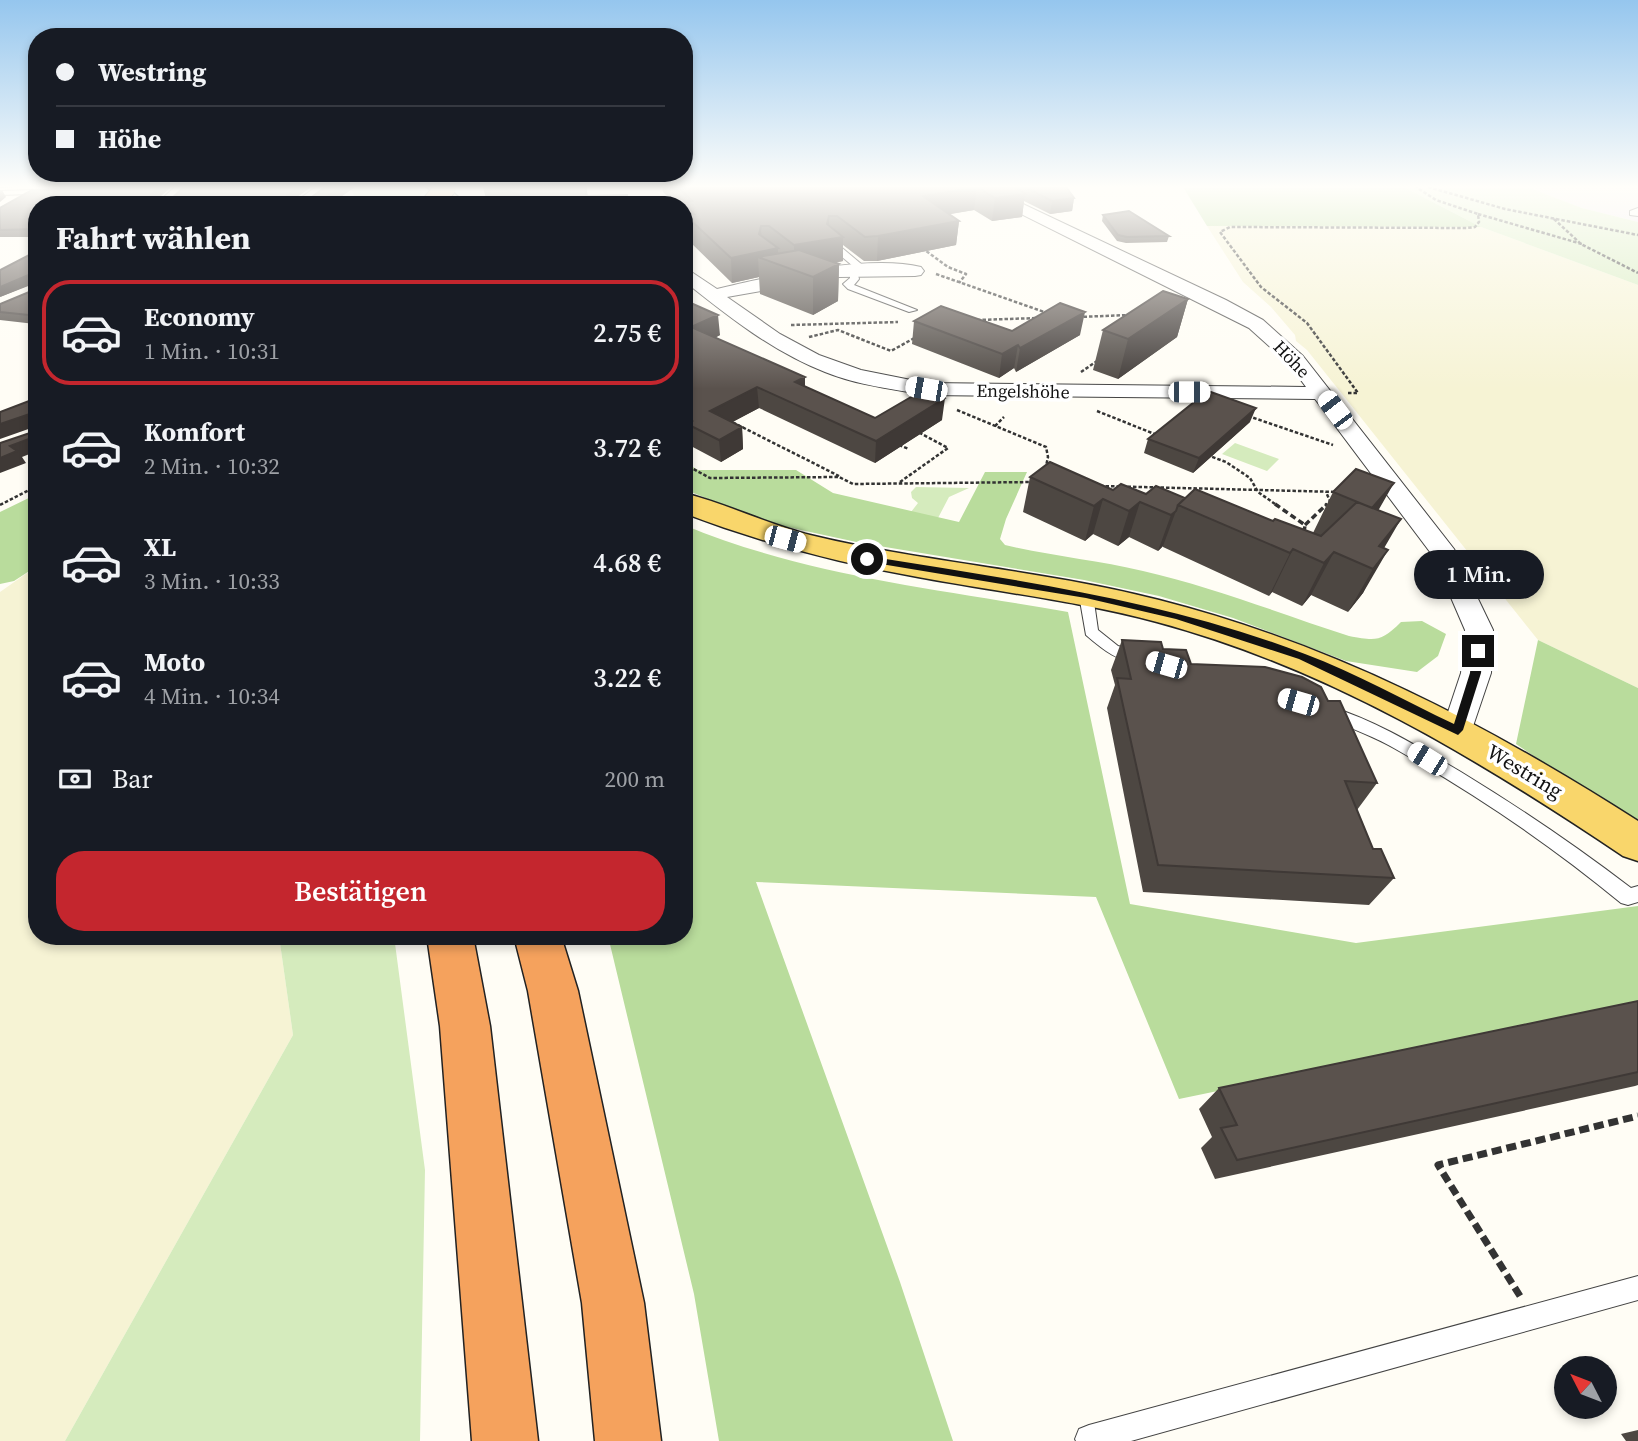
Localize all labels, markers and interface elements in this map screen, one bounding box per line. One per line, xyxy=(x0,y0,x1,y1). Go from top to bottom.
text: Westring xyxy=(98,54,206,90)
text: Höhe xyxy=(98,121,161,157)
text: Fahrt wählen xyxy=(56,216,251,260)
text: Economy xyxy=(144,299,255,335)
icon: car xyxy=(60,301,123,364)
text: 2.75 € xyxy=(593,315,661,351)
text: 1 Min. · 10:31 xyxy=(144,335,280,367)
street label: Höhe xyxy=(1268,335,1316,383)
car xyxy=(904,375,949,403)
street label: Engelshöhe xyxy=(976,378,1070,404)
car xyxy=(1169,382,1211,403)
car xyxy=(1314,387,1357,433)
text: Komfort xyxy=(144,414,245,450)
icon: car xyxy=(60,416,123,479)
text: 3.72 € xyxy=(593,430,661,466)
text: 2 Min. · 10:32 xyxy=(144,450,280,482)
car xyxy=(762,523,809,555)
text: XL xyxy=(144,529,176,565)
icon: car xyxy=(60,531,123,594)
route start xyxy=(851,543,883,575)
text: 4.68 € xyxy=(593,545,661,581)
callout: 1 Min. xyxy=(1413,550,1543,598)
text: 1 Min. xyxy=(1446,558,1512,590)
text: 3 Min. · 10:33 xyxy=(144,565,280,597)
route end xyxy=(1462,635,1494,667)
text: Moto xyxy=(144,644,205,680)
icon: car xyxy=(60,646,123,709)
car xyxy=(1143,649,1190,681)
text: 3.22 € xyxy=(593,660,661,696)
text: 4 Min. · 10:34 xyxy=(144,680,280,712)
car xyxy=(1275,686,1322,718)
street label: Westring xyxy=(1481,737,1569,805)
car xyxy=(1404,739,1451,779)
icon: cash xyxy=(56,760,94,798)
text: Bar xyxy=(112,761,152,797)
text: 200 m xyxy=(604,763,665,795)
button: Bestätigen xyxy=(56,851,665,931)
north arrow xyxy=(1554,1356,1617,1419)
map controls xyxy=(1554,1356,1617,1419)

